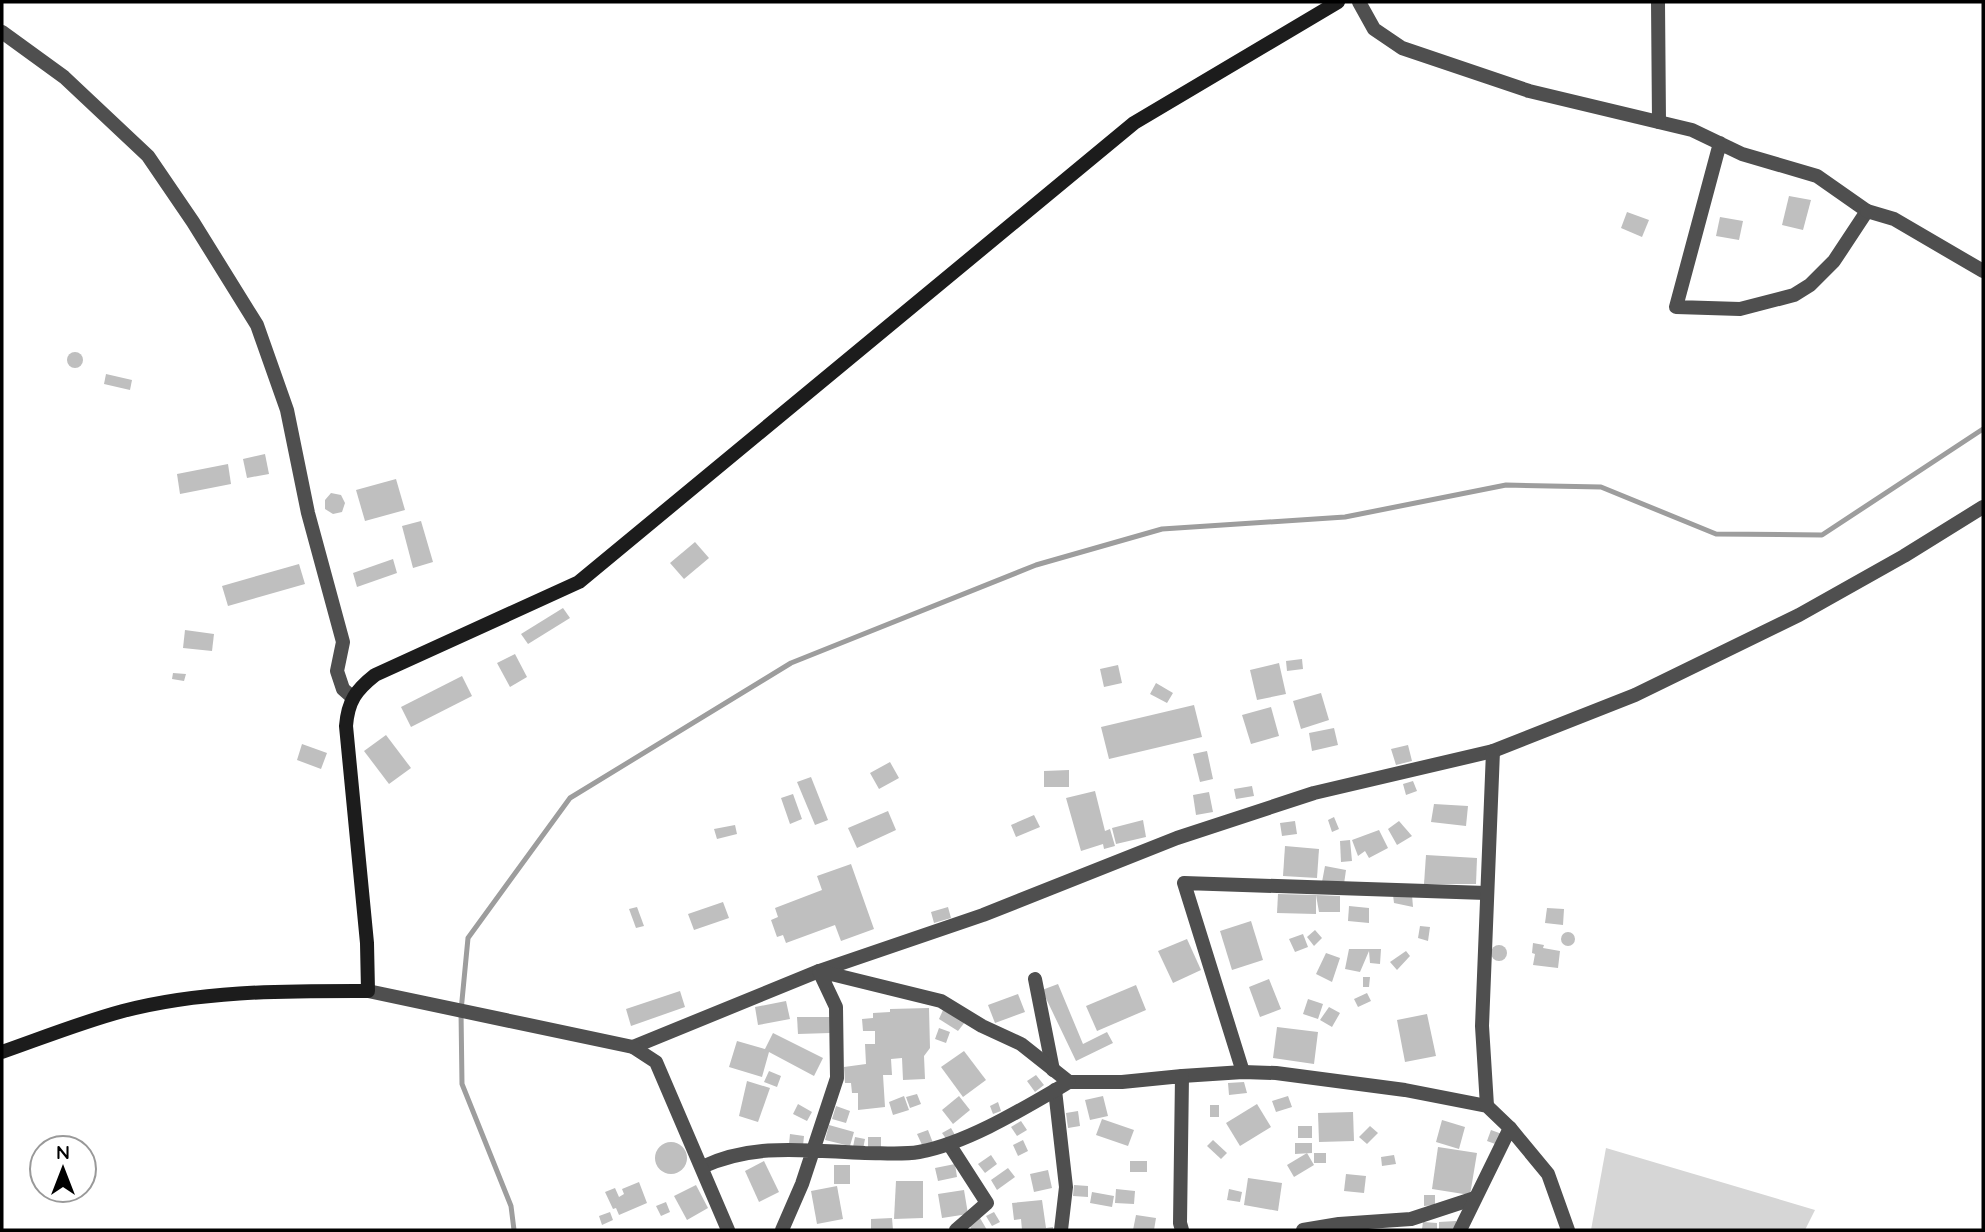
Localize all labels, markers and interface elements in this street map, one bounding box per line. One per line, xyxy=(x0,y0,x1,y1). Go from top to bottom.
north arrow xyxy=(28,1134,98,1204)
text: N xyxy=(56,1140,70,1164)

